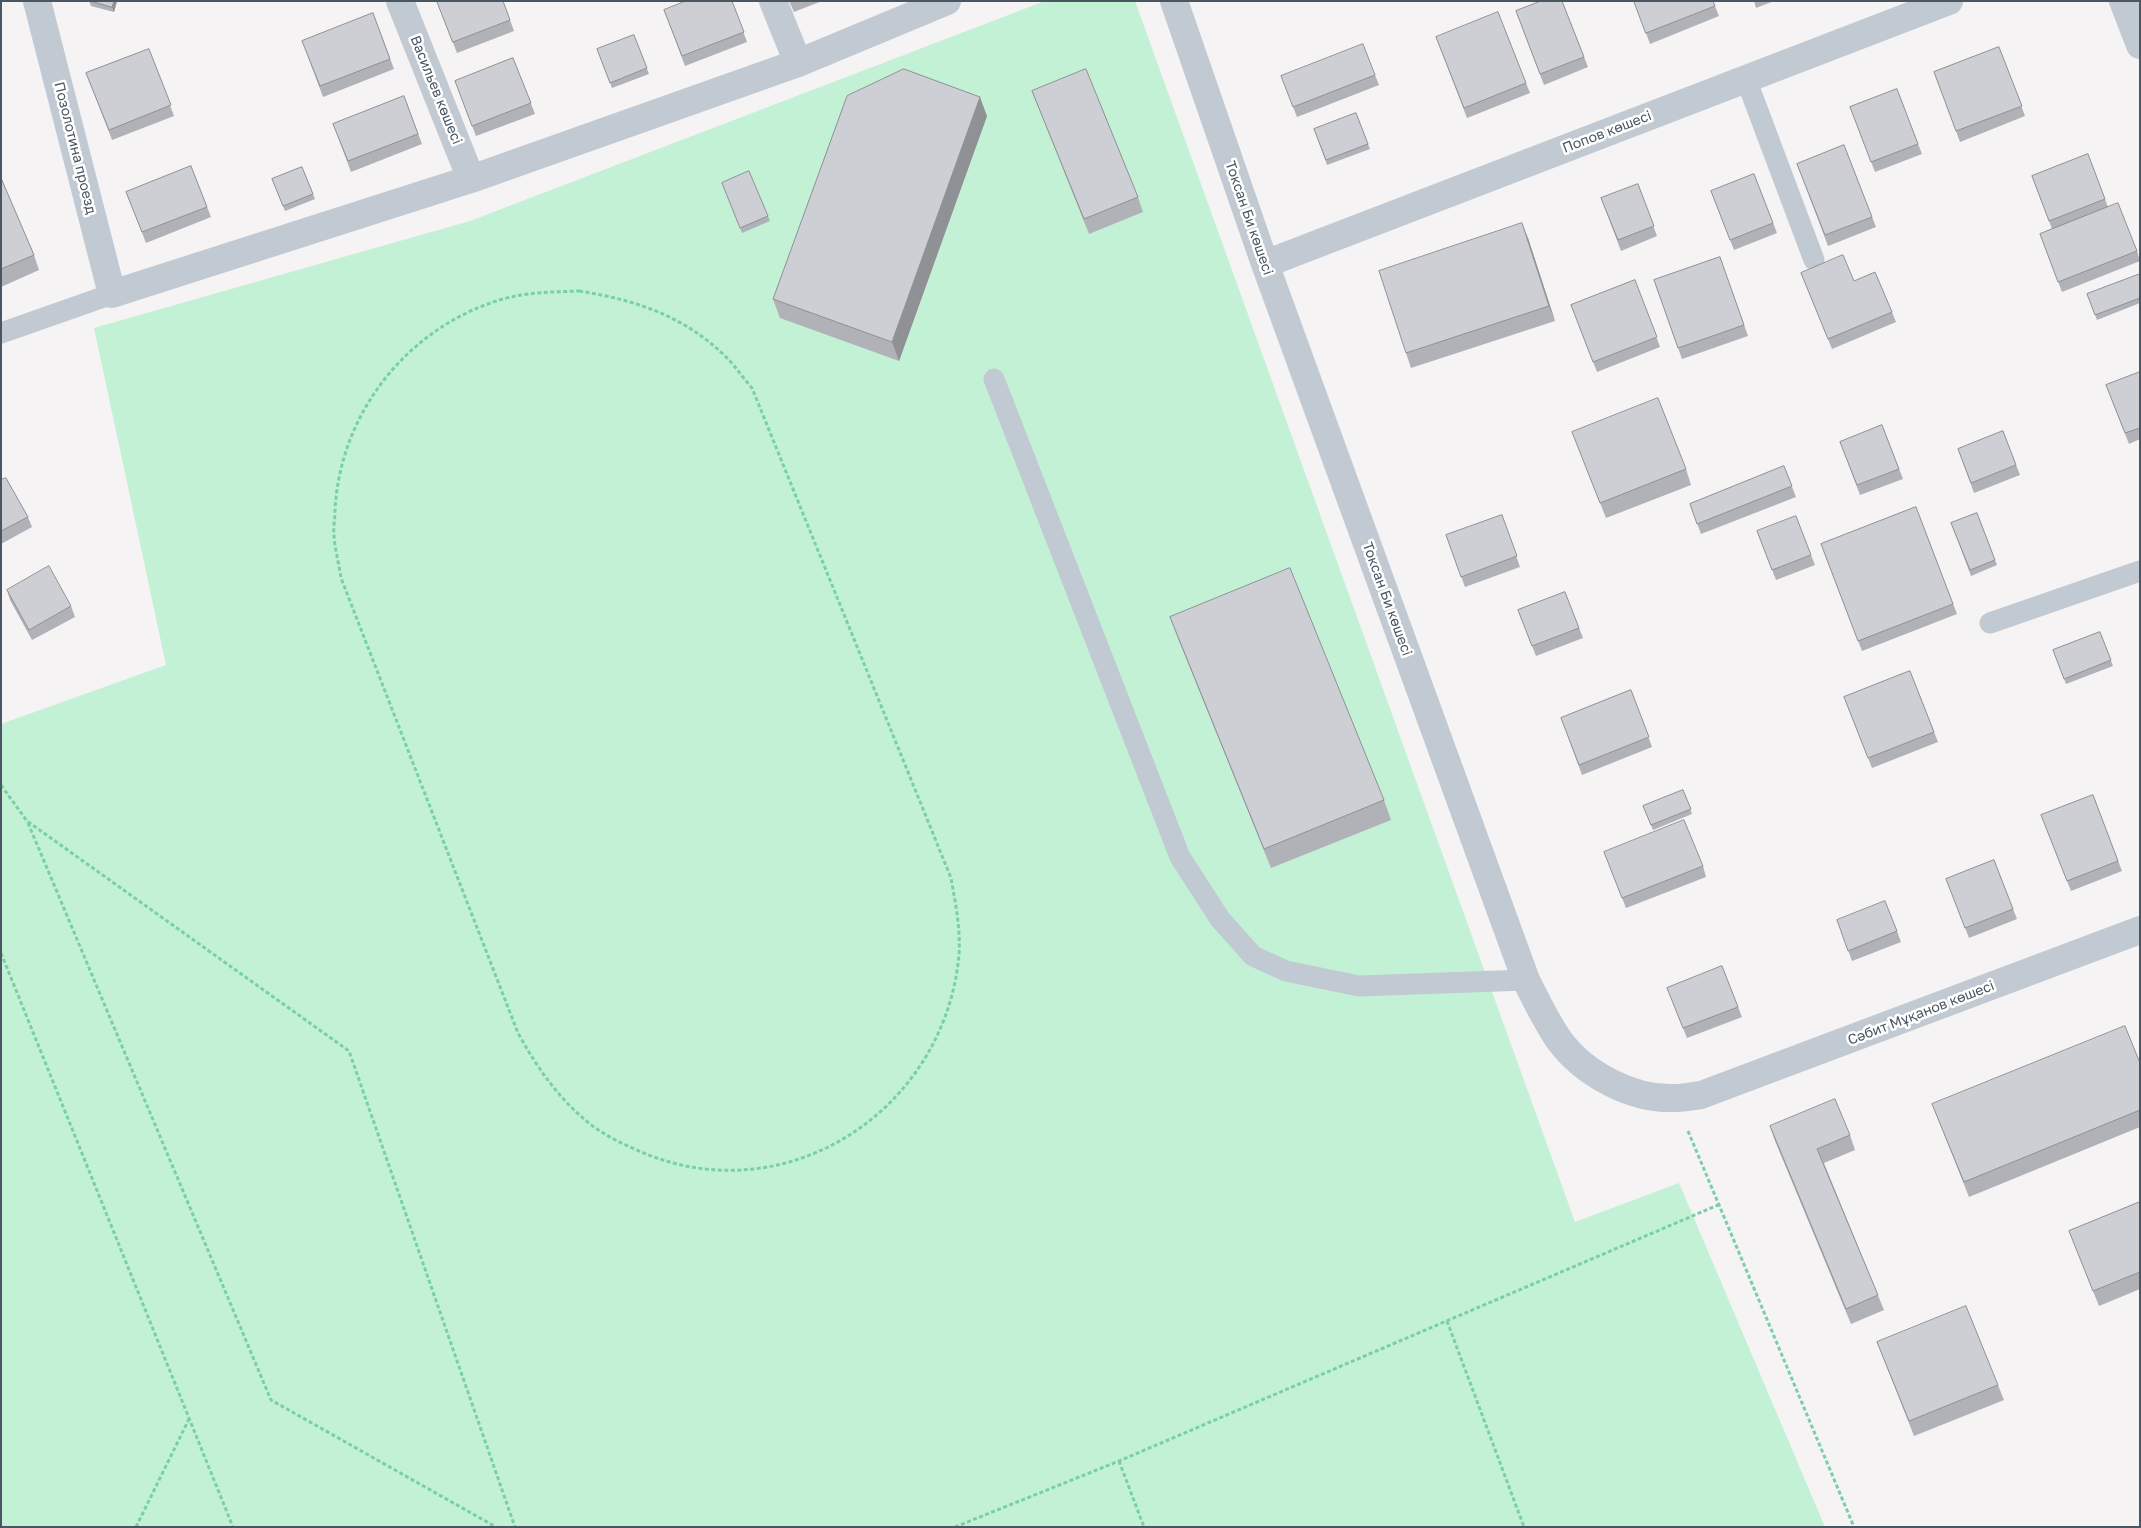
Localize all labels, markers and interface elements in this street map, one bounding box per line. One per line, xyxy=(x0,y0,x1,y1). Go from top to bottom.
street label: Васильев көшесі xyxy=(407,33,465,147)
street label: Позолотина проезд xyxy=(50,80,100,216)
street label: Попов көшесі xyxy=(1560,107,1654,157)
street label: Токсан Би көшесі xyxy=(1222,159,1276,277)
street label: Токсан Би көшесі xyxy=(1359,540,1415,658)
street label: Сәбит Мұқанов көшесі xyxy=(1845,977,1997,1049)

